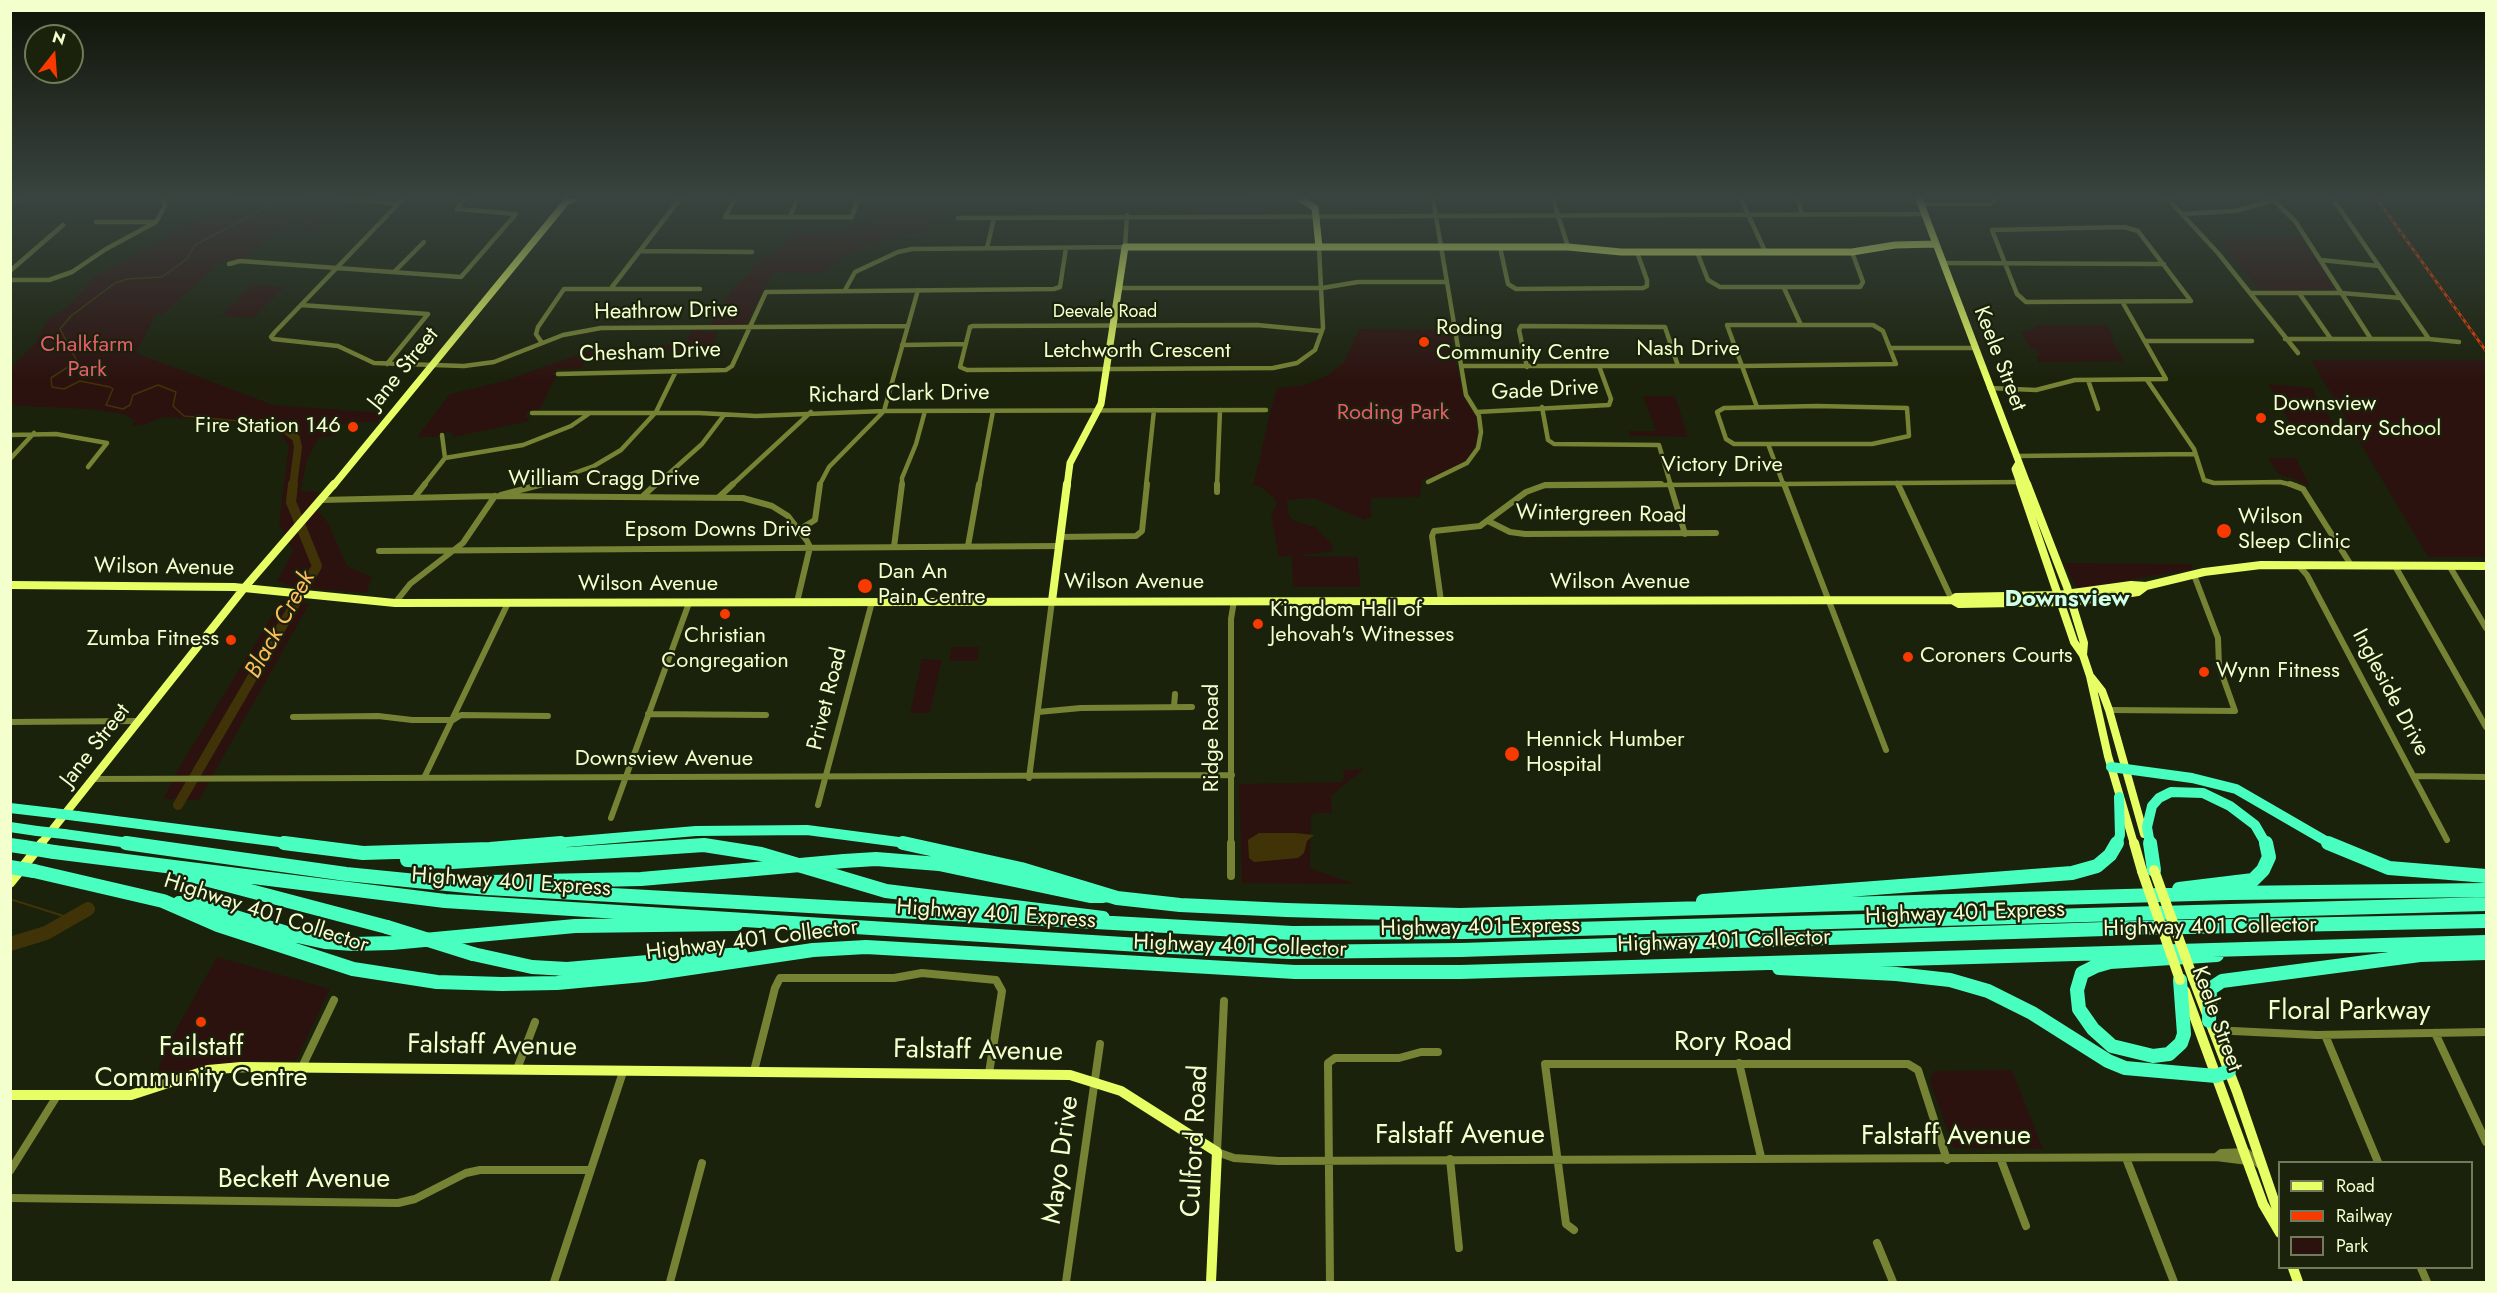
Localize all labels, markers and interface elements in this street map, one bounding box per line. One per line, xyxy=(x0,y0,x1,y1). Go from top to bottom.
north arrow xyxy=(24,24,84,84)
text: N xyxy=(49,25,68,51)
street label: Heathrow Drive xyxy=(594,298,738,326)
street label: Deevale Road xyxy=(1053,302,1157,324)
street label: Keele Street xyxy=(1967,303,2031,415)
place label: Roding Community Centre xyxy=(1436,316,1610,368)
street label: Jane Street xyxy=(363,323,445,415)
park label: Chalkfarm Park xyxy=(40,333,134,384)
marker: Roding Community Centre xyxy=(1417,335,1431,349)
street label: Chesham Drive xyxy=(579,337,721,369)
street label: Nash Drive xyxy=(1636,337,1740,363)
street label: Letchworth Crescent xyxy=(1043,339,1231,365)
street label: Gade Drive xyxy=(1491,375,1599,407)
street label: Richard Clark Drive xyxy=(808,380,990,410)
place label: Downsview Secondary School xyxy=(2273,392,2441,444)
park label: Roding Park xyxy=(1337,401,1449,427)
marker: Downsview Secondary School xyxy=(2254,411,2268,425)
place label: Fire Station 146 xyxy=(195,414,341,440)
marker: Fire Station 146 xyxy=(346,420,360,434)
street label: Victory Drive xyxy=(1661,453,1783,479)
street label: William Cragg Drive xyxy=(508,467,700,493)
street label: Wintergreen Road xyxy=(1515,500,1687,530)
place label: Wilson Sleep Clinic xyxy=(2238,505,2351,556)
street label: Epsom Downs Drive xyxy=(625,518,811,544)
marker: Wilson Sleep Clinic xyxy=(2215,522,2233,540)
street label: Wilson Avenue xyxy=(94,554,234,582)
place label: Dan An Pain Centre xyxy=(878,560,986,612)
water label: Black Creek xyxy=(240,566,322,684)
street label: Wilson Avenue xyxy=(1064,570,1204,596)
street label: Wilson Avenue xyxy=(1550,570,1690,596)
street label: Wilson Avenue xyxy=(578,572,718,598)
marker: Dan An Pain Centre xyxy=(856,577,874,595)
district label: Downsview xyxy=(2004,586,2130,614)
place label: Kingdom Hall of Jehovah's Witnesses xyxy=(1270,598,1454,650)
marker: Christian Congregation xyxy=(718,607,732,621)
marker: Kingdom Hall of Jehovah's Witnesses xyxy=(1251,617,1265,631)
place label: Christian Congregation xyxy=(661,624,789,676)
street label: Ingleside Drive xyxy=(2346,625,2434,761)
place label: Zumba Fitness xyxy=(87,627,219,653)
marker: Zumba Fitness xyxy=(224,633,238,647)
place label: Coroners Courts xyxy=(1920,644,2073,670)
street label: Privet Road xyxy=(803,645,853,753)
marker: Coroners Courts xyxy=(1901,650,1915,664)
place label: Wynn Fitness xyxy=(2216,659,2340,685)
marker: Wynn Fitness xyxy=(2197,665,2211,679)
street label: Ridge Road xyxy=(1200,684,1226,792)
street label: Jane Street xyxy=(55,699,137,793)
place label: Hennick Humber Hospital xyxy=(1526,728,1685,780)
marker: Hennick Humber Hospital xyxy=(1503,745,1521,763)
street label: Downsview Avenue xyxy=(575,747,753,773)
street label: Highway 401 Express xyxy=(410,863,612,903)
street label: Highway 401 Collector xyxy=(160,868,372,960)
street label: Highway 401 Express xyxy=(895,895,1097,935)
street label: Highway 401 Express xyxy=(1865,897,2065,931)
street label: Highway 401 Express xyxy=(1380,913,1580,943)
street label: Highway 401 Collector xyxy=(2103,913,2317,943)
street label: Highway 401 Collector xyxy=(644,915,860,967)
street label: Highway 401 Collector xyxy=(1617,925,1831,959)
street label: Highway 401 Collector xyxy=(1133,930,1347,964)
street label: Keele Street xyxy=(2185,963,2247,1075)
street label: Floral Parkway xyxy=(2268,996,2430,1028)
marker: Failstaff Community Centre xyxy=(194,1015,208,1029)
street label: Rory Road xyxy=(1674,1027,1792,1059)
street label: Falstaff Avenue xyxy=(407,1029,577,1065)
place label: Failstaff Community Centre xyxy=(94,1032,308,1095)
street label: Falstaff Avenue xyxy=(893,1034,1063,1070)
street label: Culford Road xyxy=(1176,1064,1216,1218)
street label: Mayo Drive xyxy=(1037,1094,1087,1226)
street label: Falstaff Avenue xyxy=(1375,1120,1545,1152)
street label: Falstaff Avenue xyxy=(1861,1121,2031,1153)
legend xyxy=(2278,1161,2473,1269)
street label: Beckett Avenue xyxy=(218,1164,390,1196)
text: Road xyxy=(2336,1173,2375,1199)
text: Railway xyxy=(2336,1203,2392,1229)
text: Park xyxy=(2336,1233,2368,1259)

